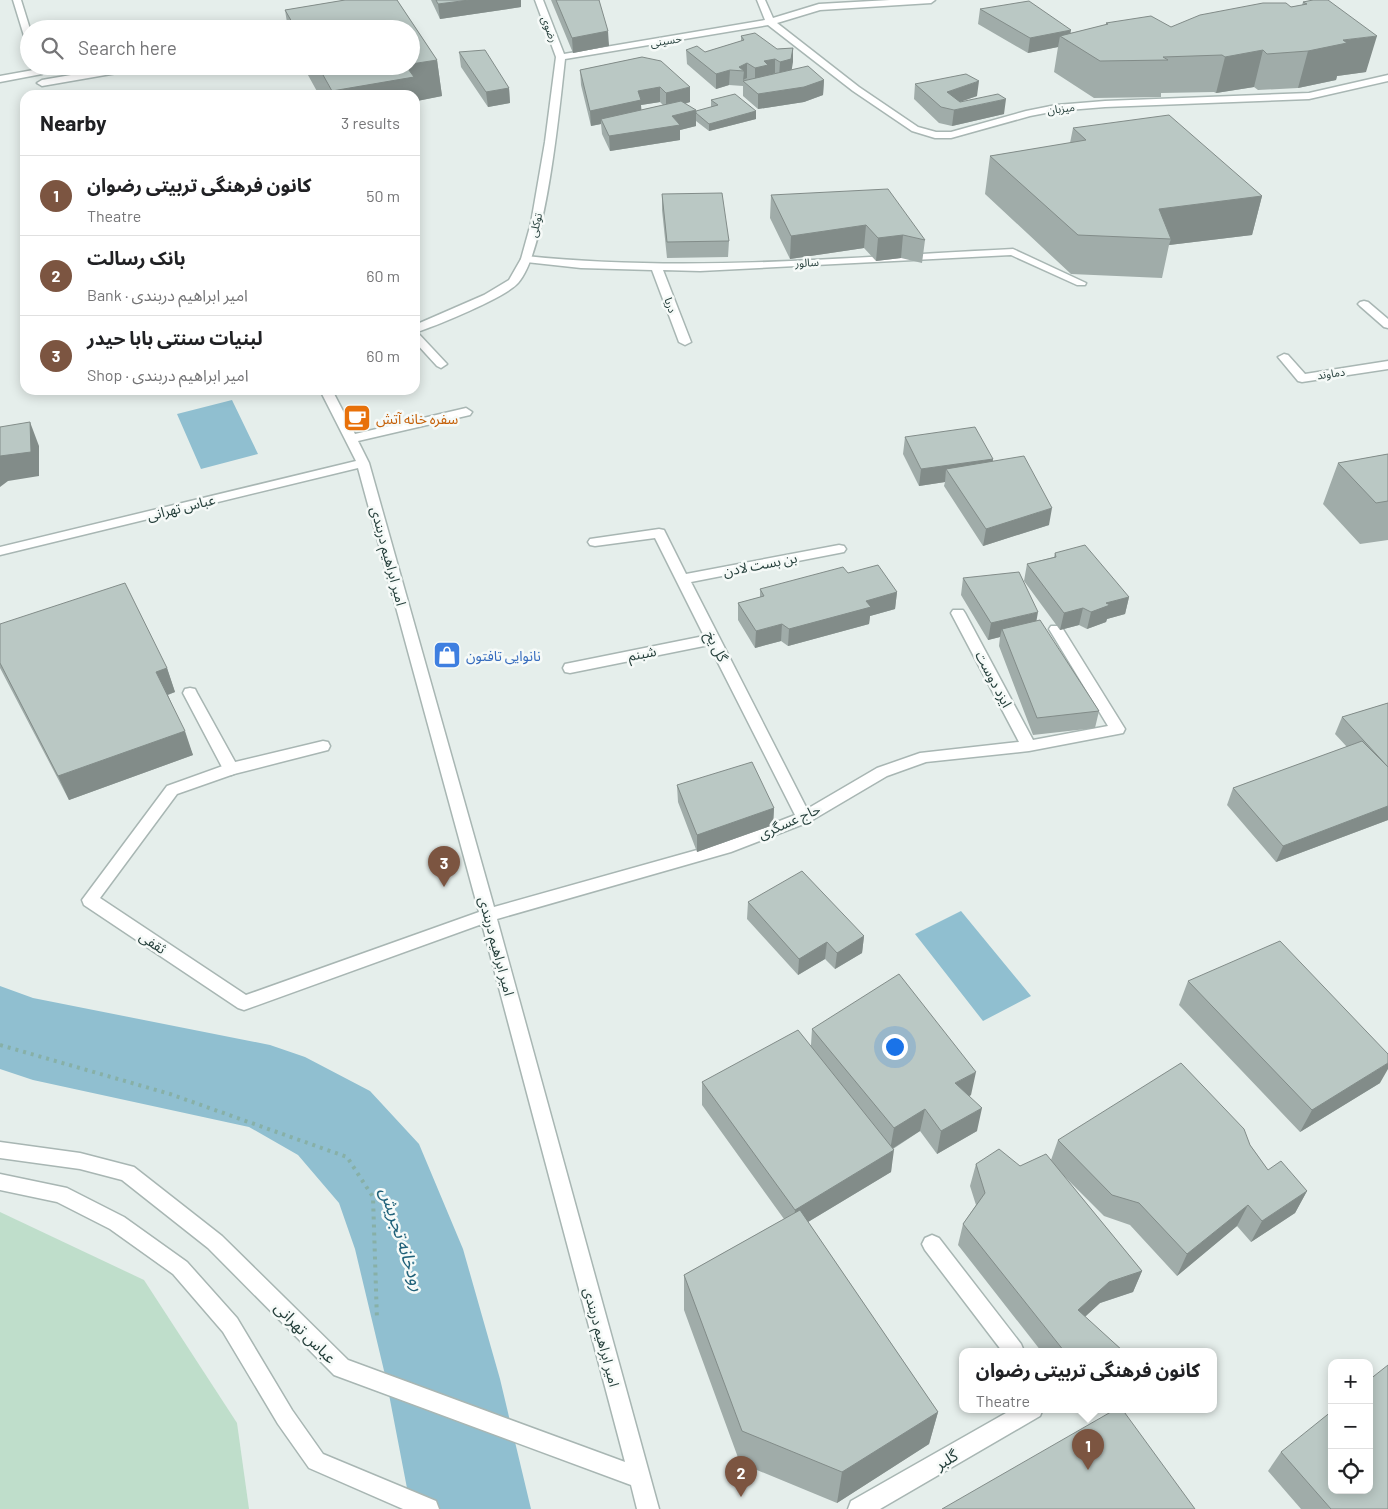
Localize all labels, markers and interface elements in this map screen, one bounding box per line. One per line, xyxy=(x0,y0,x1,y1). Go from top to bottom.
street label: رضوى xyxy=(538,14,561,44)
search box xyxy=(20,20,420,75)
street label: حسینی xyxy=(649,31,683,50)
icon: search xyxy=(38,34,66,62)
text: Search here xyxy=(78,36,177,59)
street label: میزبان xyxy=(1047,100,1076,117)
text: Nearby xyxy=(40,110,106,135)
text: 3 results xyxy=(341,113,400,132)
text: کانون فرهنگی تربیتی رضوان xyxy=(87,173,311,196)
text: 1 xyxy=(53,186,59,205)
text: 50 m xyxy=(366,186,400,205)
text: Theatre xyxy=(87,206,141,225)
street label: توکلی xyxy=(526,212,545,239)
text: بانک رسالت xyxy=(87,246,186,269)
street label: سالور xyxy=(794,255,820,270)
text: 2 xyxy=(52,266,60,285)
text: 60 m xyxy=(366,266,400,285)
text: Bank · امیر ابراهیم دربندی xyxy=(87,285,248,304)
street label: دریا xyxy=(661,296,680,315)
text: لبنیات سنتی بابا حیدر xyxy=(87,326,263,349)
text: 3 xyxy=(52,346,60,365)
text: 60 m xyxy=(366,346,400,365)
text: Shop · امیر ابراهیم دربندی xyxy=(87,365,249,384)
street label: دماوند xyxy=(1316,365,1346,382)
cafe icon: سفره خانه آتش xyxy=(342,403,372,433)
place label: سفره خانه آتش xyxy=(376,410,458,428)
street label: عباس تهرانی xyxy=(145,490,217,525)
street label: امیر ابراهیم دربندی xyxy=(365,505,410,608)
street label: بن بست لادن xyxy=(722,548,799,580)
street label: گل یخ xyxy=(699,628,732,666)
shop icon: نانوایی تافتون xyxy=(432,640,462,670)
street label: شبنم xyxy=(626,642,658,667)
place label: نانوایی تافتون xyxy=(466,647,541,665)
street label: ایزد دوست xyxy=(971,648,1016,711)
street label: حاج عسگری xyxy=(755,800,824,845)
pin: 3 xyxy=(428,846,460,887)
street label: امیر ابراهیم دربندی xyxy=(473,895,518,998)
street label: ثقفی xyxy=(136,927,170,958)
your location xyxy=(882,1034,908,1060)
water label: رودخانه تجریش xyxy=(375,1184,430,1294)
street label: امیر ابراهیم دربندی xyxy=(578,1286,623,1389)
street label: عباس تهرانی xyxy=(270,1297,341,1368)
popup xyxy=(959,1348,1217,1413)
text: کانون فرهنگی تربیتی رضوان xyxy=(976,1358,1200,1381)
map controls xyxy=(1328,1359,1373,1494)
button: + xyxy=(1328,1359,1373,1404)
text: Theatre xyxy=(976,1391,1030,1410)
button: − xyxy=(1328,1404,1373,1449)
pin: 1 xyxy=(1072,1429,1104,1470)
street label: گلبر xyxy=(930,1445,962,1474)
button: locate xyxy=(1328,1449,1373,1494)
pin: 2 xyxy=(725,1456,757,1497)

